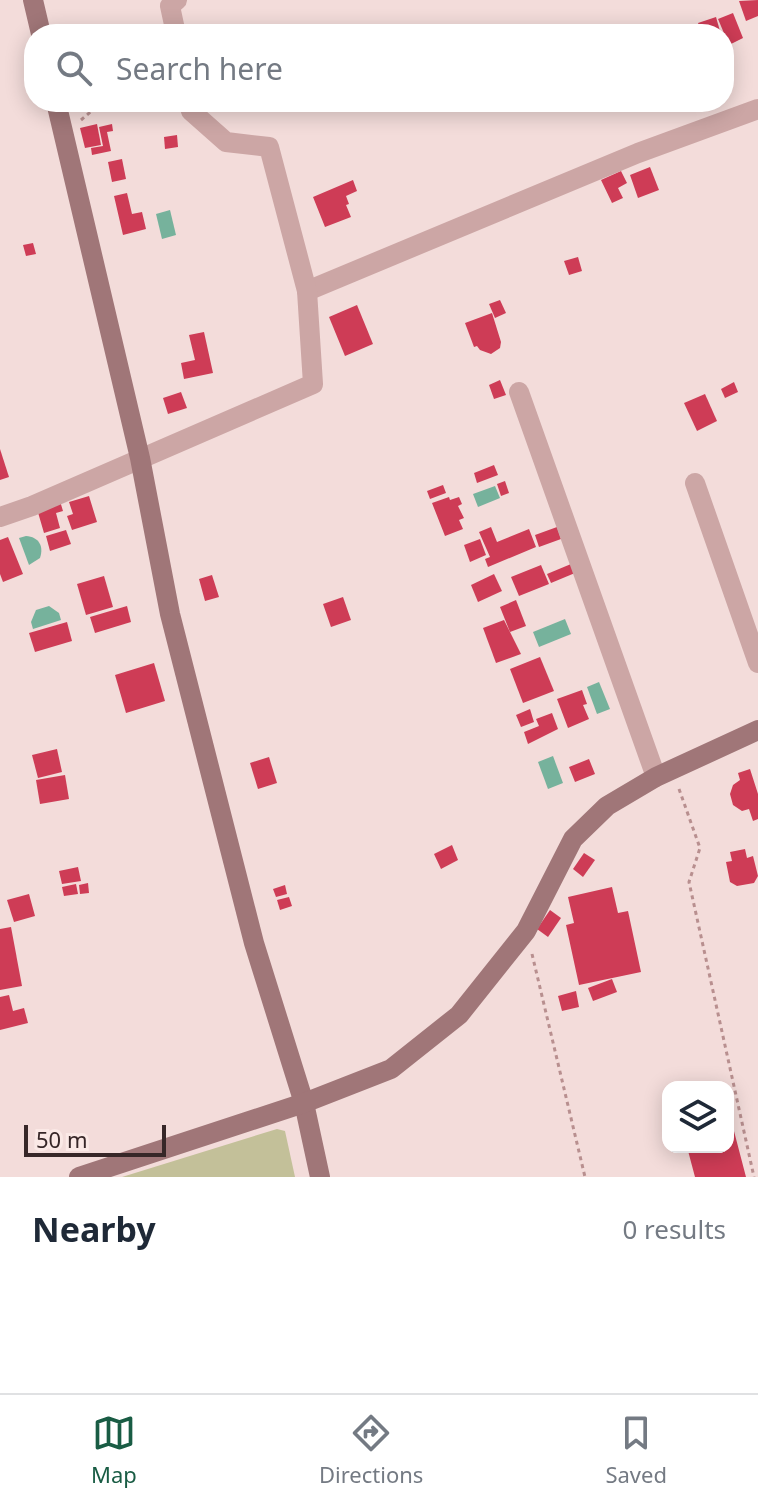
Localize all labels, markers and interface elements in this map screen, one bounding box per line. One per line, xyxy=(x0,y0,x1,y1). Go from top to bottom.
search box xyxy=(24,24,734,112)
icon: search xyxy=(52,46,96,90)
text: Search here xyxy=(116,48,283,89)
map controls xyxy=(662,1081,734,1153)
button: layers xyxy=(662,1081,734,1153)
scale bar xyxy=(24,1121,166,1157)
text: 50 m xyxy=(36,1124,87,1154)
text: Nearby xyxy=(32,1206,156,1252)
text: 0 results xyxy=(622,1211,726,1247)
tab: Map xyxy=(91,1411,137,1489)
tab: Directions xyxy=(319,1411,423,1489)
tab: Saved xyxy=(605,1411,667,1489)

